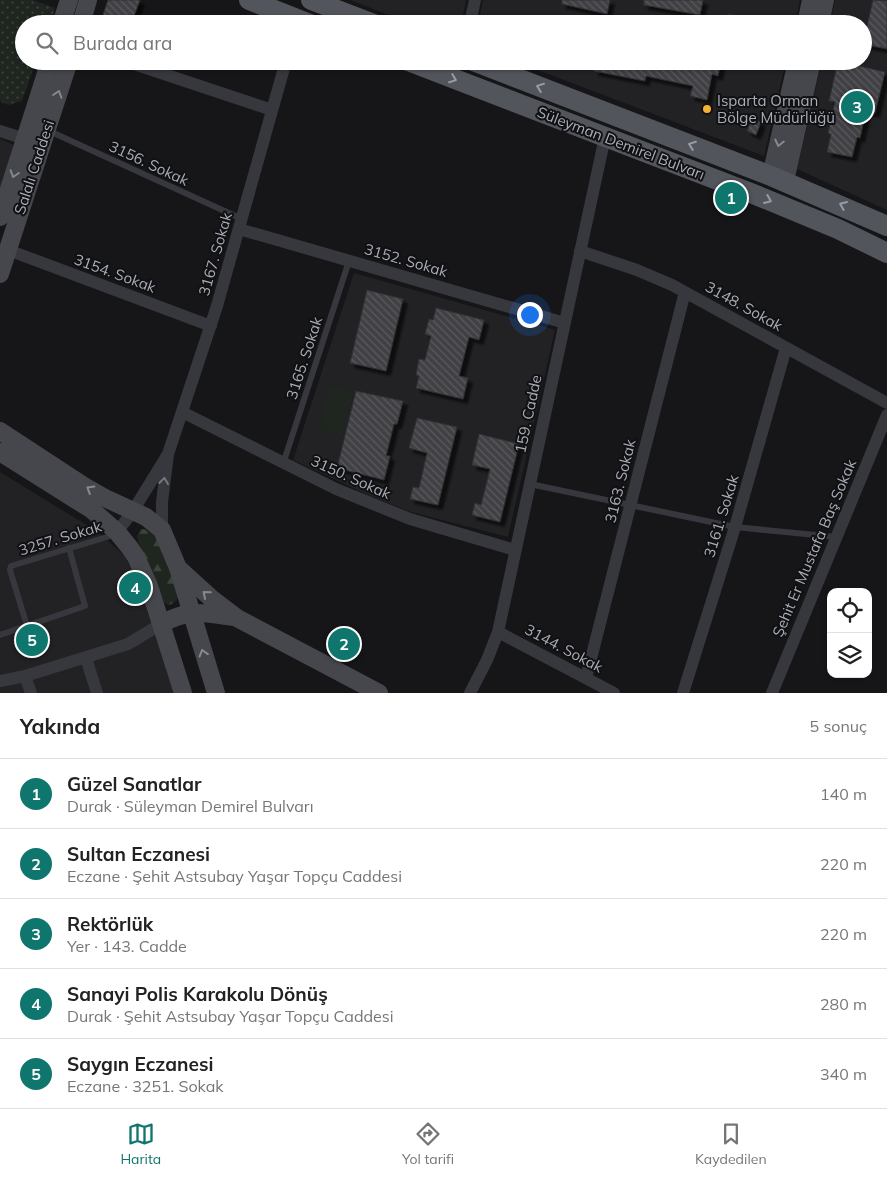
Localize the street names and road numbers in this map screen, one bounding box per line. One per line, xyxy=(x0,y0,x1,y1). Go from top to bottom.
street label: Süleyman Demirel Bulvarı xyxy=(535,102,707,184)
street label: Salalı Caddesi xyxy=(10,117,58,217)
street label: 3156. Sokak xyxy=(106,136,192,190)
street label: 3167. Sokak xyxy=(194,210,236,298)
street label: 3152. Sokak xyxy=(362,239,450,281)
street label: 3154. Sokak xyxy=(72,249,159,297)
street label: 3148. Sokak xyxy=(702,277,786,335)
street label: 3165. Sokak xyxy=(282,314,326,402)
street label: 159. Cadde xyxy=(510,373,546,455)
street label: 3163. Sokak xyxy=(600,437,640,525)
street label: 3150. Sokak xyxy=(308,451,394,503)
street label: Şehit Er Mustafa Baş Sokak xyxy=(768,456,860,640)
street label: 3161. Sokak xyxy=(699,472,743,560)
street label: 3257. Sokak xyxy=(16,516,104,560)
street label: 3144. Sokak xyxy=(522,620,607,677)

